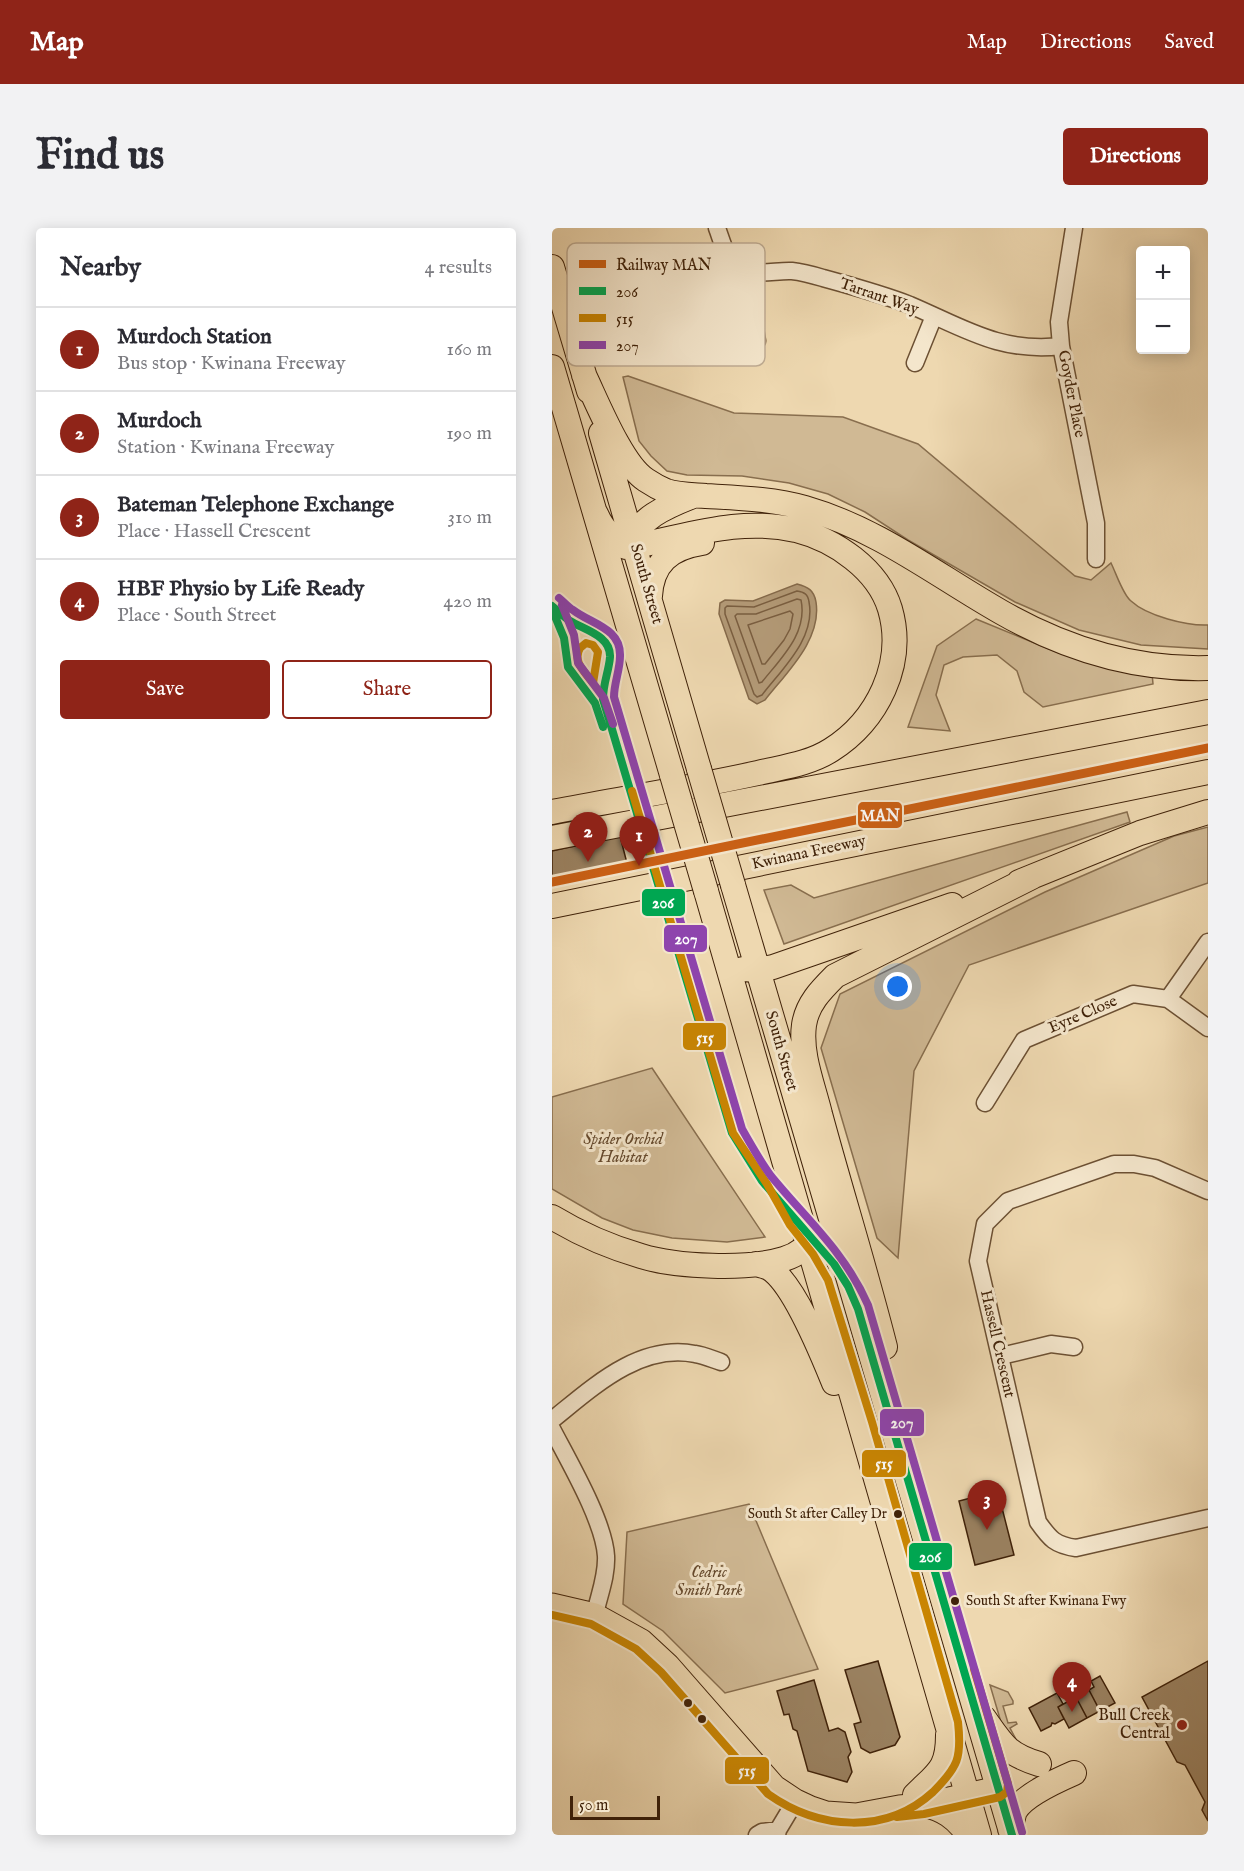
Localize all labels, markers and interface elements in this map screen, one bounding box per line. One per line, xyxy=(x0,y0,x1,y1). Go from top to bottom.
text: Map xyxy=(30,25,84,60)
text: Map xyxy=(967,29,1007,56)
text: Directions xyxy=(1040,29,1131,56)
text: Saved xyxy=(1164,29,1214,56)
button: Directions xyxy=(1063,128,1208,185)
text: Find us xyxy=(36,130,164,183)
legend xyxy=(567,243,765,366)
map controls xyxy=(1136,246,1190,354)
button: + xyxy=(1136,246,1190,300)
text: Nearby xyxy=(60,251,141,284)
text: 4 results xyxy=(425,255,492,280)
text: Railway MAN xyxy=(616,256,712,276)
street label: Tarrant Way xyxy=(837,274,921,320)
text: 206 xyxy=(616,283,638,303)
button: − xyxy=(1136,300,1190,354)
text: 515 xyxy=(616,310,634,330)
text: Murdoch Station xyxy=(117,323,272,351)
text: 1 xyxy=(76,337,83,362)
text: 160 m xyxy=(446,337,492,362)
text: 207 xyxy=(616,337,639,357)
street label: Goyder Place xyxy=(1053,349,1089,439)
text: Bus stop · Kwinana Freeway xyxy=(117,351,346,376)
text: Murdoch xyxy=(117,407,202,435)
text: 2 xyxy=(75,421,84,446)
text: 190 m xyxy=(446,421,492,446)
text: Station · Kwinana Freeway xyxy=(117,435,334,460)
text: Bateman Telephone Exchange xyxy=(117,491,394,519)
text: 3 xyxy=(76,505,83,530)
text: 310 m xyxy=(448,505,492,530)
text: Place · Hassell Crescent xyxy=(117,519,311,544)
street label: South Street xyxy=(625,542,667,627)
text: HBF Physio by Life Ready xyxy=(117,575,364,603)
text: 4 xyxy=(75,589,84,614)
text: 420 m xyxy=(443,589,492,614)
text: Place · South Street xyxy=(117,603,276,628)
button: Save xyxy=(60,660,270,719)
button: Share xyxy=(282,660,492,719)
line badge: MAN xyxy=(857,801,903,829)
text: MAN xyxy=(860,807,900,827)
pin: 2 xyxy=(568,812,608,862)
pin: 1 xyxy=(620,816,658,866)
street label: Kwinana Freeway xyxy=(750,831,868,875)
line badge: 206 xyxy=(641,888,686,917)
text: 206 xyxy=(652,894,675,914)
line badge: 207 xyxy=(663,924,708,953)
text: 207 xyxy=(675,930,697,950)
your location xyxy=(883,972,912,1001)
street label: Eyre Close xyxy=(1046,992,1120,1038)
street label: South Street xyxy=(760,1009,802,1094)
line badge: 515 xyxy=(682,1022,727,1051)
text: 515 xyxy=(696,1029,714,1049)
park label: Spider Orchid Habitat xyxy=(583,1130,664,1168)
street label: Hassell Crescent xyxy=(975,1288,1019,1400)
line badge: 207 xyxy=(879,1408,925,1437)
text: 207 xyxy=(891,1414,913,1434)
line badge: 515 xyxy=(861,1449,907,1478)
text: 515 xyxy=(875,1455,893,1475)
pin: 3 xyxy=(968,1480,1006,1530)
place label: South St after Calley Dr xyxy=(748,1505,887,1523)
marker: South St after Calley Dr xyxy=(892,1508,904,1520)
line badge: 206 xyxy=(908,1542,953,1571)
text: 206 xyxy=(919,1548,942,1568)
park label: Cedric Smith Park xyxy=(676,1563,743,1601)
place label: South St after Kwinana Fwy xyxy=(966,1592,1127,1610)
marker: South St after Kwinana Fwy xyxy=(949,1595,961,1607)
pin: 4 xyxy=(1052,1662,1092,1712)
unlabelled marker xyxy=(682,1697,694,1709)
place label: Bull Creek Central xyxy=(1098,1706,1171,1744)
unlabelled marker xyxy=(696,1713,708,1725)
marker: Bull Creek Central xyxy=(1175,1718,1189,1732)
line badge: 515 xyxy=(724,1756,770,1785)
text: 515 xyxy=(738,1762,756,1782)
scale bar xyxy=(570,1793,660,1820)
text: 50 m xyxy=(579,1796,608,1816)

